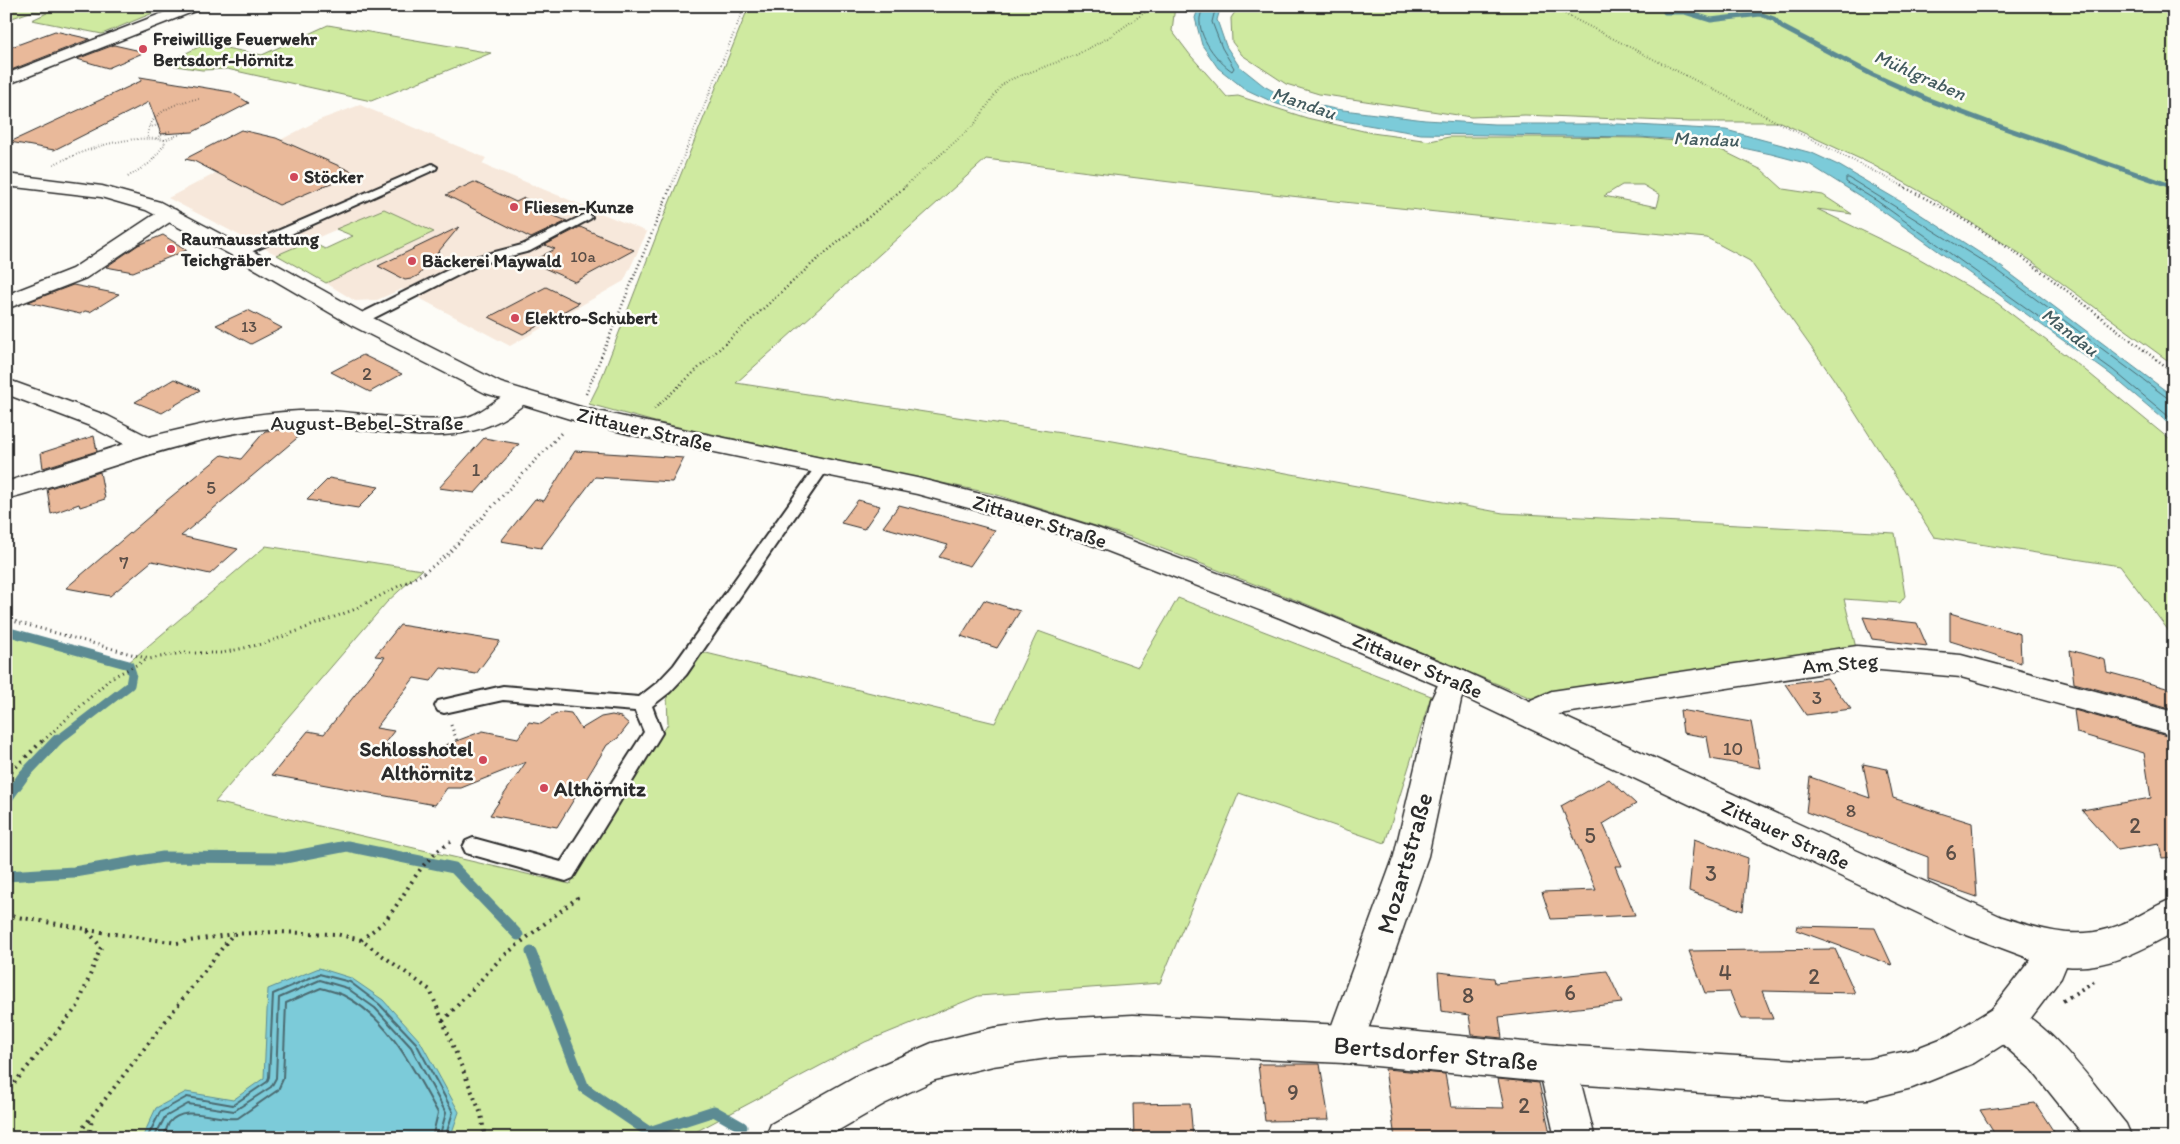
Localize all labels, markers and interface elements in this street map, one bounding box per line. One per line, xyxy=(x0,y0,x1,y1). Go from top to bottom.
place label: Freiwillige Feuerwehr Bertsdorf-Hörnitz xyxy=(153,28,318,71)
marker: Freiwillige Feuerwehr Bertsdorf-Hörnitz xyxy=(137,43,149,55)
water label: Mühlgraben xyxy=(1871,45,1970,106)
water label: Mandau xyxy=(1269,81,1339,125)
water label: Mandau xyxy=(1673,126,1740,152)
place label: Stöcker xyxy=(304,166,364,188)
marker: Stöcker xyxy=(288,171,300,183)
place label: Fliesen-Kunze xyxy=(524,196,634,218)
marker: Fliesen-Kunze xyxy=(508,201,520,213)
place label: Raumausstattung Teichgräber xyxy=(180,228,320,271)
marker: Raumausstattung Teichgräber xyxy=(165,243,177,255)
house number: 10a xyxy=(570,247,596,266)
place label: Bäckerei Maywald xyxy=(422,250,563,272)
marker: Bäckerei Maywald xyxy=(406,255,418,267)
water label: Mandau xyxy=(2037,303,2103,362)
place label: Elektro-Schubert xyxy=(525,307,658,329)
marker: Elektro-Schubert xyxy=(509,312,521,324)
house number: 13 xyxy=(241,317,257,336)
house number: 2 xyxy=(362,362,372,385)
street label: Zittauer Straße xyxy=(575,401,715,457)
street label: August-Bebel-Straße xyxy=(270,410,464,435)
house number: 1 xyxy=(472,458,481,481)
house number: 5 xyxy=(206,476,216,499)
street label: Zittauer Straße xyxy=(970,489,1110,553)
house number: 7 xyxy=(119,551,129,574)
street label: Zittauer Straße xyxy=(1349,626,1487,704)
street label: Am Steg xyxy=(1801,647,1879,679)
house number: 3 xyxy=(1812,686,1822,709)
place label: Schlosshotel Althörnitz xyxy=(359,736,474,785)
house number: 10 xyxy=(1723,737,1743,760)
marker: Schlosshotel Althörnitz xyxy=(477,754,489,766)
place label: Althörnitz xyxy=(553,776,646,801)
marker: Althörnitz xyxy=(538,782,550,794)
street label: Mozartstraße xyxy=(1370,789,1438,937)
street label: Zittauer Straße xyxy=(1718,793,1854,875)
house number: 8 xyxy=(1846,799,1856,822)
house number: 2 xyxy=(2129,812,2141,839)
house number: 5 xyxy=(1584,822,1596,849)
house number: 6 xyxy=(1945,839,1957,866)
house number: 3 xyxy=(1705,860,1717,887)
house number: 4 xyxy=(1718,959,1732,986)
house number: 2 xyxy=(1808,963,1820,990)
house number: 6 xyxy=(1564,979,1576,1006)
house number: 8 xyxy=(1462,982,1474,1009)
street label: Bertsdorfer Straße xyxy=(1333,1029,1539,1077)
house number: 9 xyxy=(1287,1079,1299,1106)
house number: 2 xyxy=(1518,1092,1530,1119)

